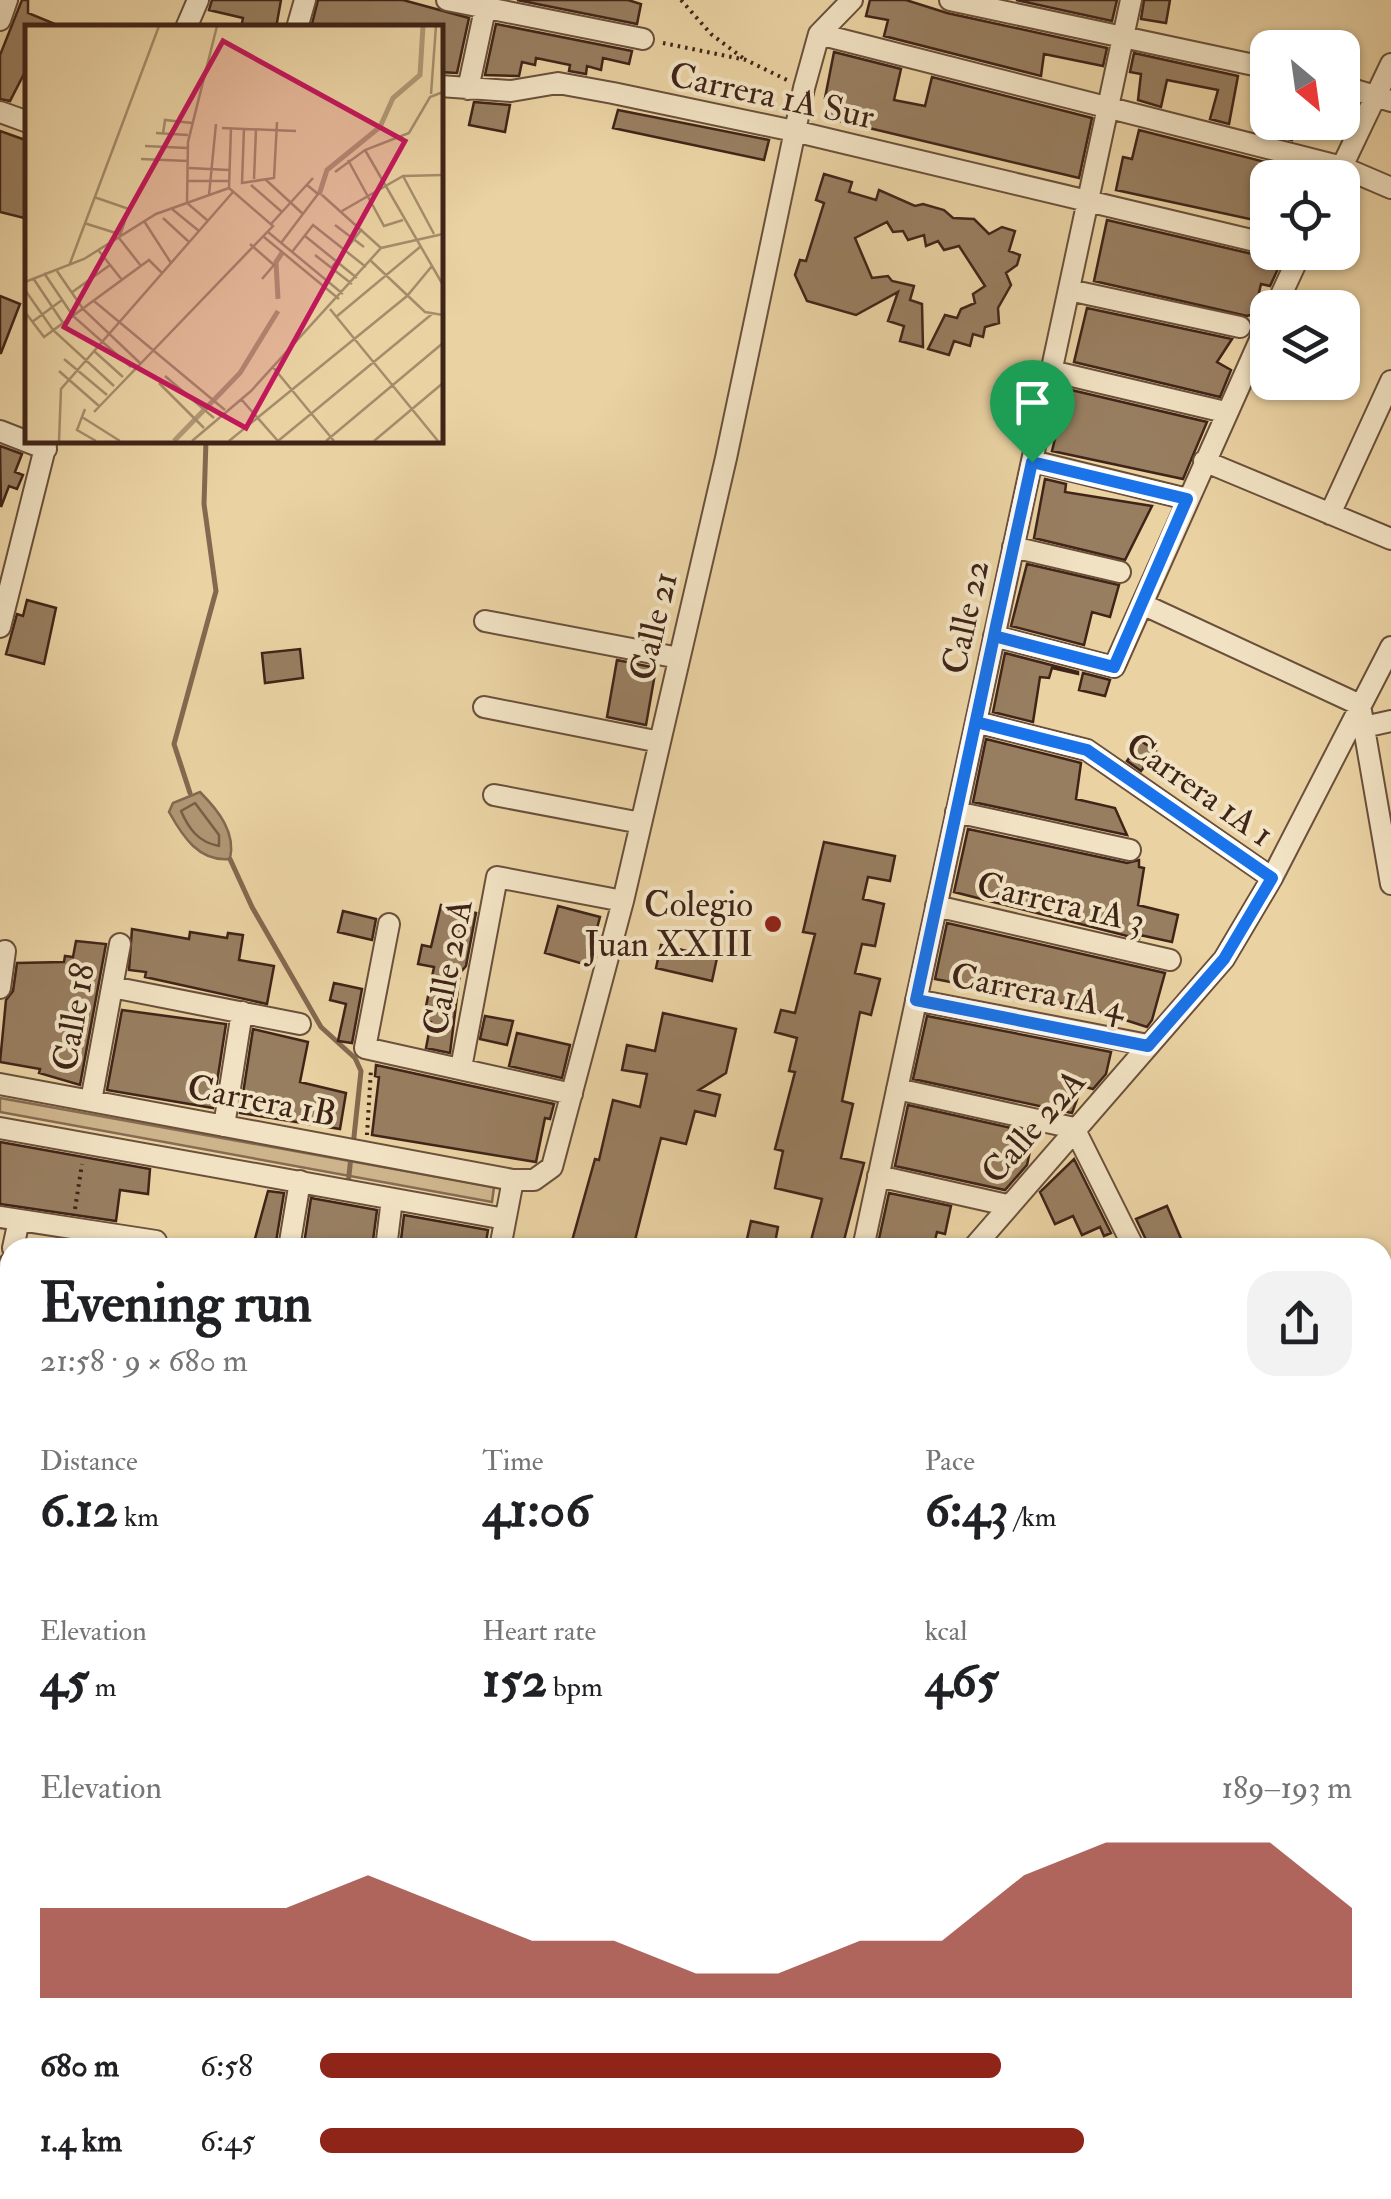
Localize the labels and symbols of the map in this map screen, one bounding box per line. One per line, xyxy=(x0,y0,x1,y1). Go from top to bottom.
inset map xyxy=(25,25,442,442)
north arrow xyxy=(1250,30,1360,140)
street label: Carrera 1A Sur xyxy=(666,53,878,139)
pin xyxy=(990,360,1075,463)
street label: Calle 22 xyxy=(932,556,999,678)
street label: Calle 21 xyxy=(620,568,688,685)
street label: Carrera 1A 1 xyxy=(1117,723,1282,857)
street label: Carrera 1A 3 xyxy=(973,862,1149,944)
place label: Colegio Juan XXIII xyxy=(584,883,753,967)
street label: Calle 20A xyxy=(413,895,483,1039)
marker: Colegio Juan XXIII xyxy=(762,913,784,935)
street label: Carrera 1A 4 xyxy=(947,954,1131,1031)
street label: Calle 18 xyxy=(43,960,105,1074)
street label: Calle 22A xyxy=(972,1060,1095,1193)
street label: Carrera 1B xyxy=(184,1065,340,1137)

